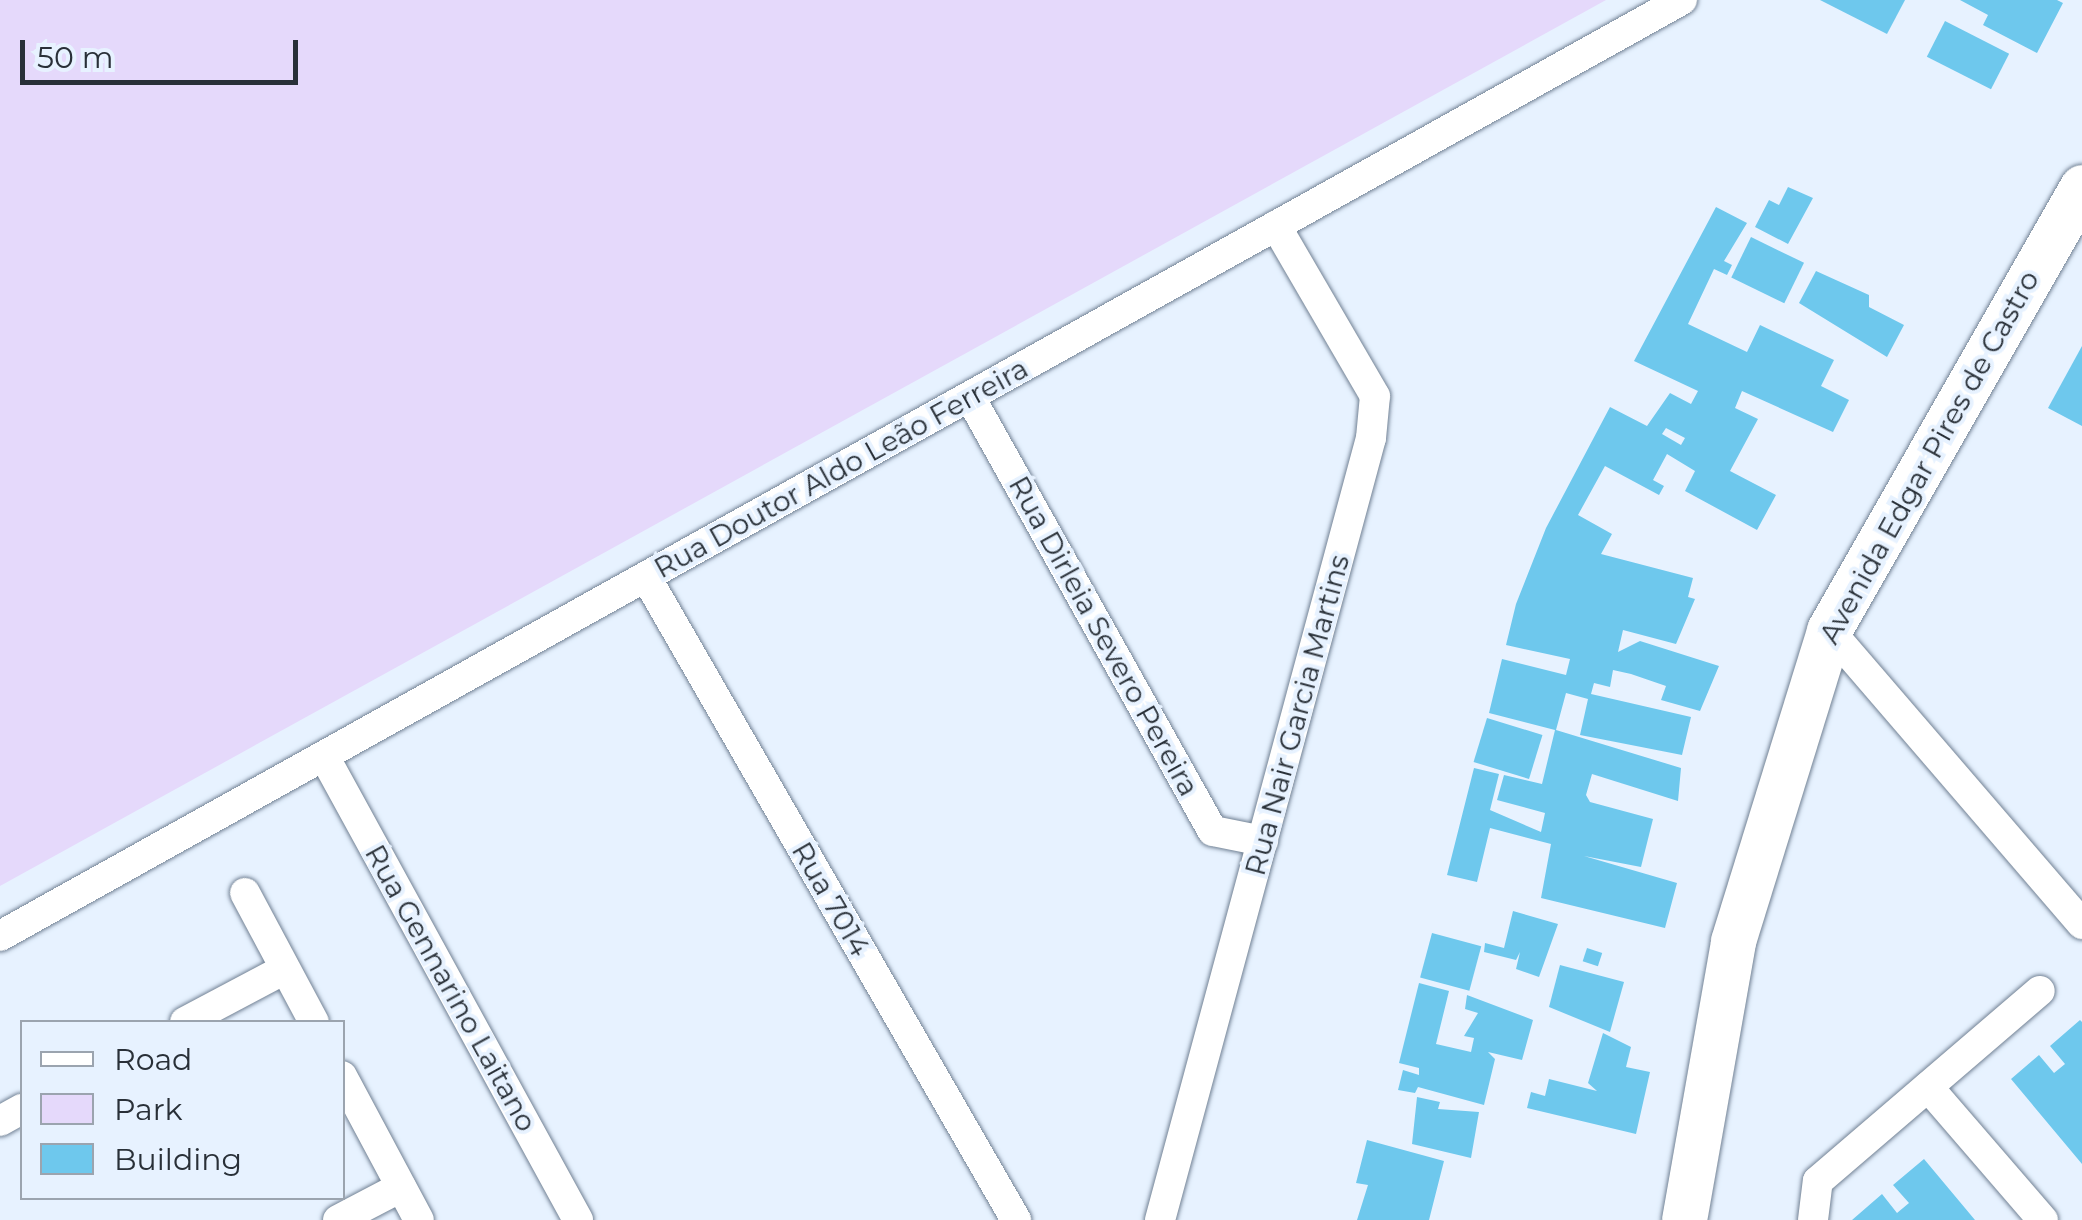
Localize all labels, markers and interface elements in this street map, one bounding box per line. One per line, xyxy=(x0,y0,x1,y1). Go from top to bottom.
scale bar xyxy=(25,20,302,82)
text: 50 m xyxy=(37,39,114,76)
street label: Avenida Edgar Pires de Castro xyxy=(1812,265,2046,649)
street label: Rua Doutor Aldo Leão Ferreira xyxy=(648,351,1034,585)
street label: Rua Dirleia Severo Pereira xyxy=(1002,470,1206,802)
street label: Rua Nair Garcia Martins xyxy=(1238,551,1356,879)
street label: Rua 7014 xyxy=(785,836,877,962)
street label: Rua Gennarino Laitano xyxy=(358,839,544,1137)
legend xyxy=(20,1020,345,1200)
text: Road xyxy=(114,1041,192,1078)
text: Park xyxy=(114,1091,183,1128)
text: Building xyxy=(114,1141,242,1178)

